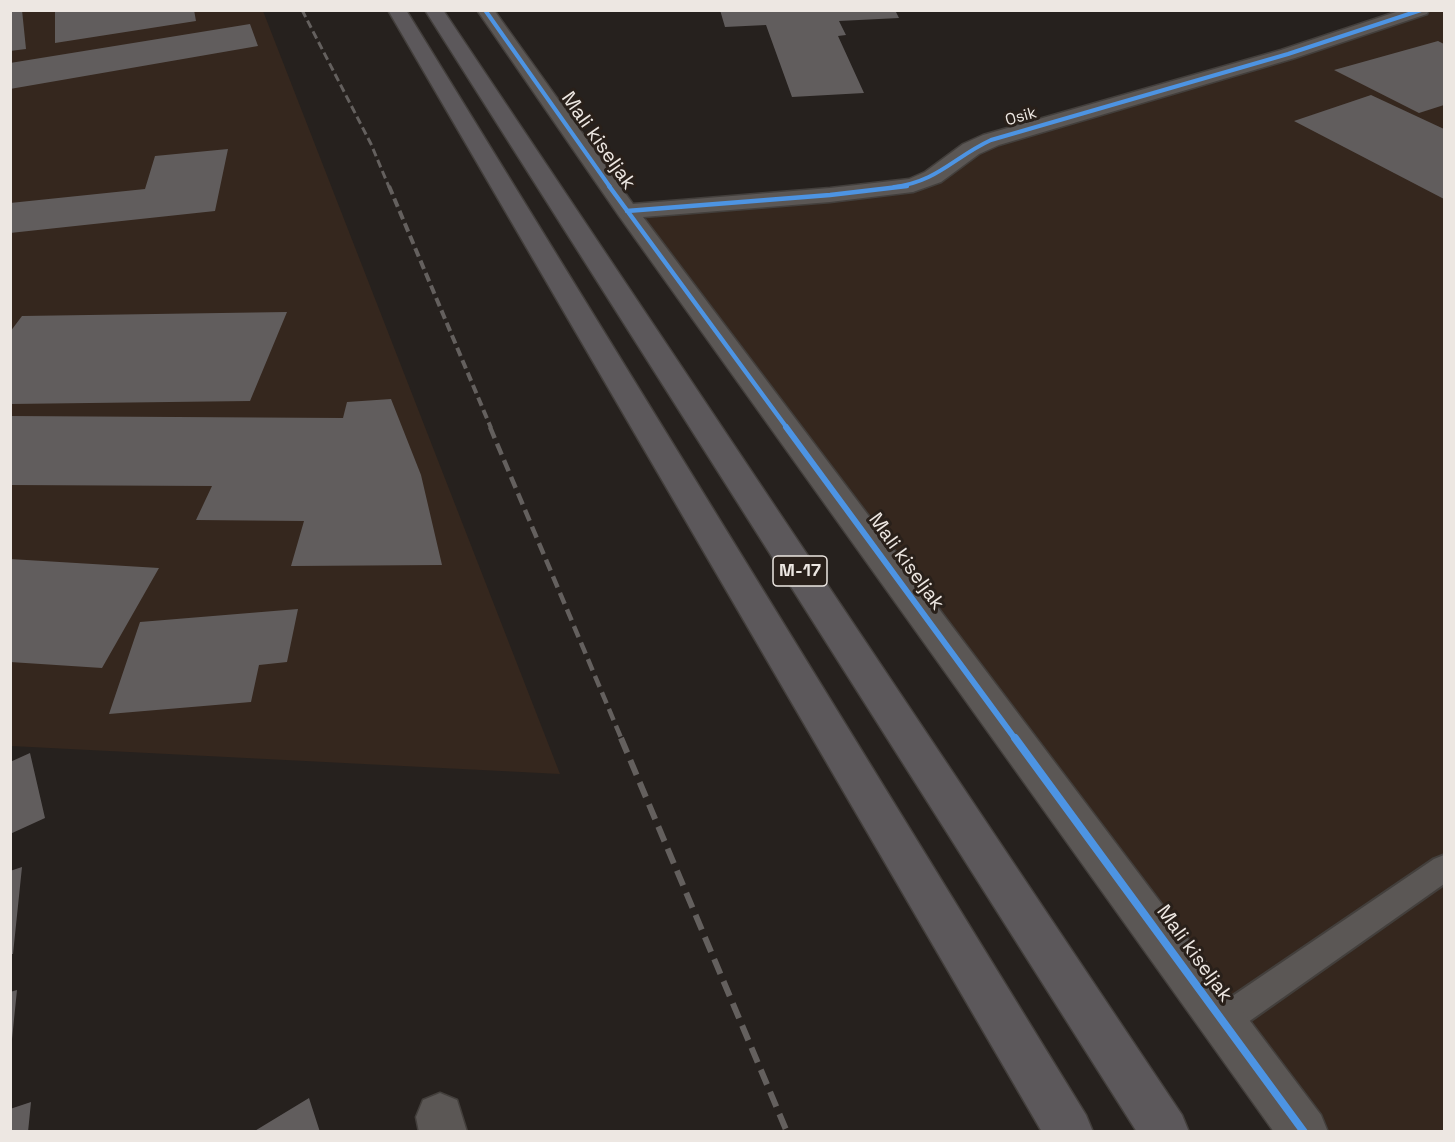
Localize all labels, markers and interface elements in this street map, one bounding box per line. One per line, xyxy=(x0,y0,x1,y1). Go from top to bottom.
street label: Mali kiseljak xyxy=(556,87,640,195)
street label: Osik xyxy=(1003,103,1039,131)
street label: Mali kiseljak xyxy=(863,509,949,615)
road number: M-17 xyxy=(773,556,827,586)
street label: Mali kiseljak xyxy=(1151,901,1237,1007)

